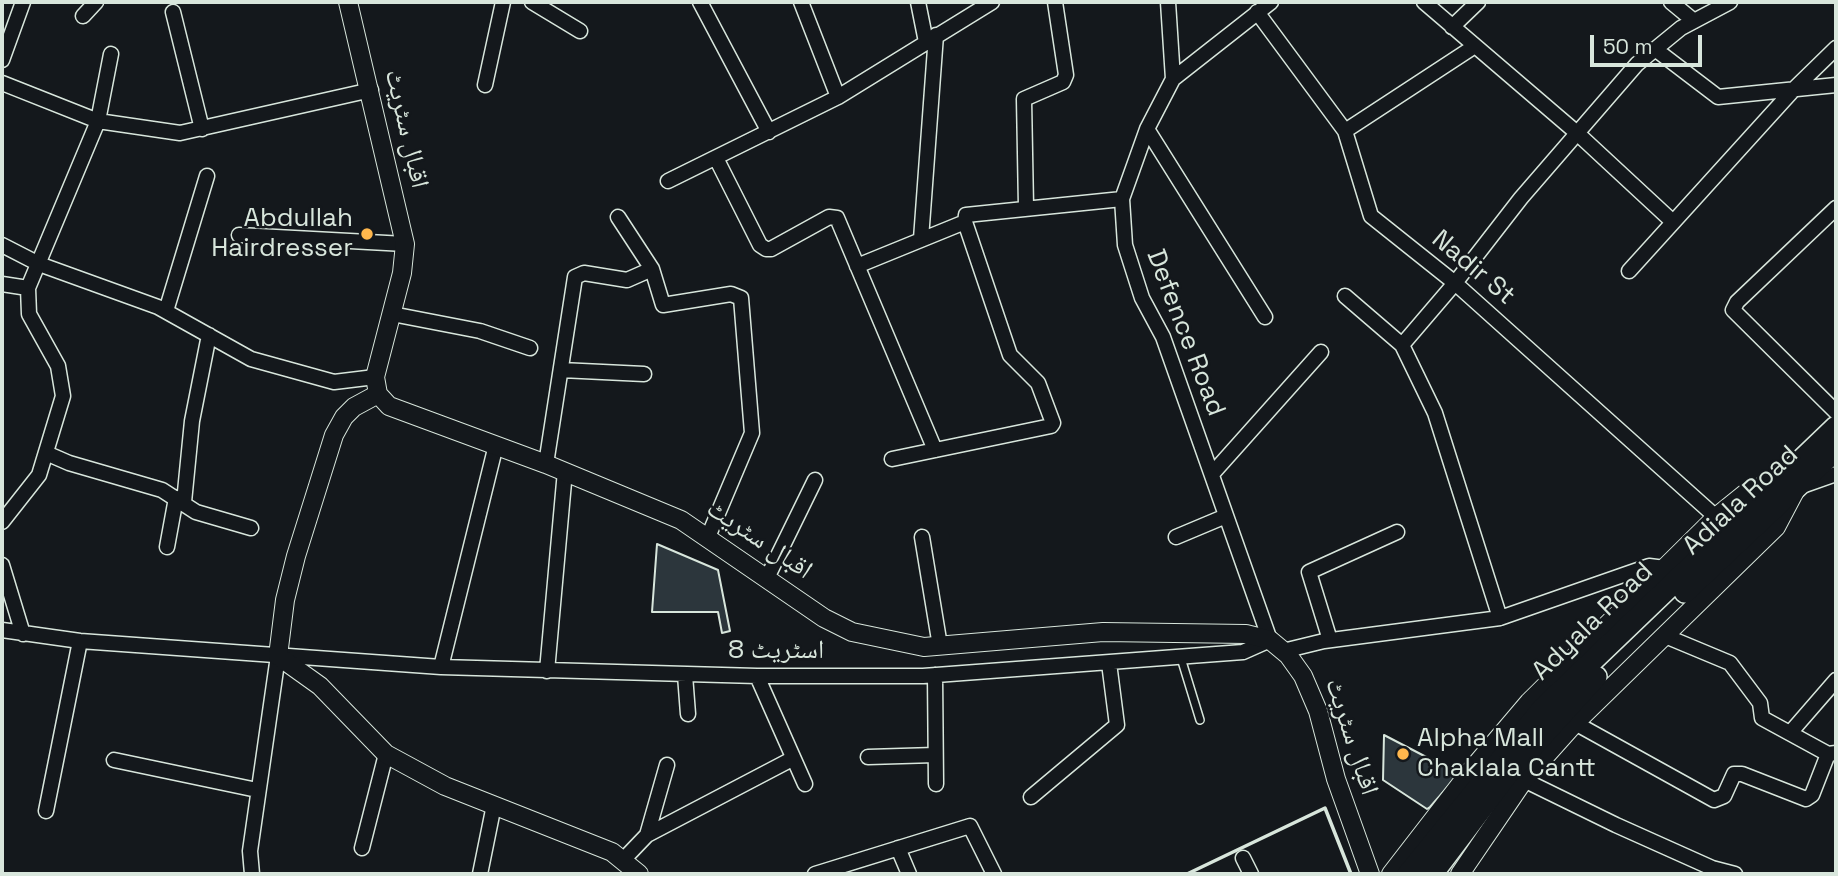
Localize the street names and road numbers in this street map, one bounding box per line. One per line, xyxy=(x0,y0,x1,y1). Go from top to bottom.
street label: اقبال سٹریٹ xyxy=(377,67,435,191)
street label: Nadir St xyxy=(1425,224,1521,312)
street label: Defence Road xyxy=(1139,245,1231,421)
street label: Adiala Road xyxy=(1677,440,1805,562)
street label: اقبال سٹریٹ xyxy=(700,493,818,587)
street label: Adyala Road xyxy=(1526,557,1660,687)
street label: اسٹریٹ 8 xyxy=(728,635,824,667)
street label: اقبال سٹریٹ xyxy=(1318,675,1384,799)

